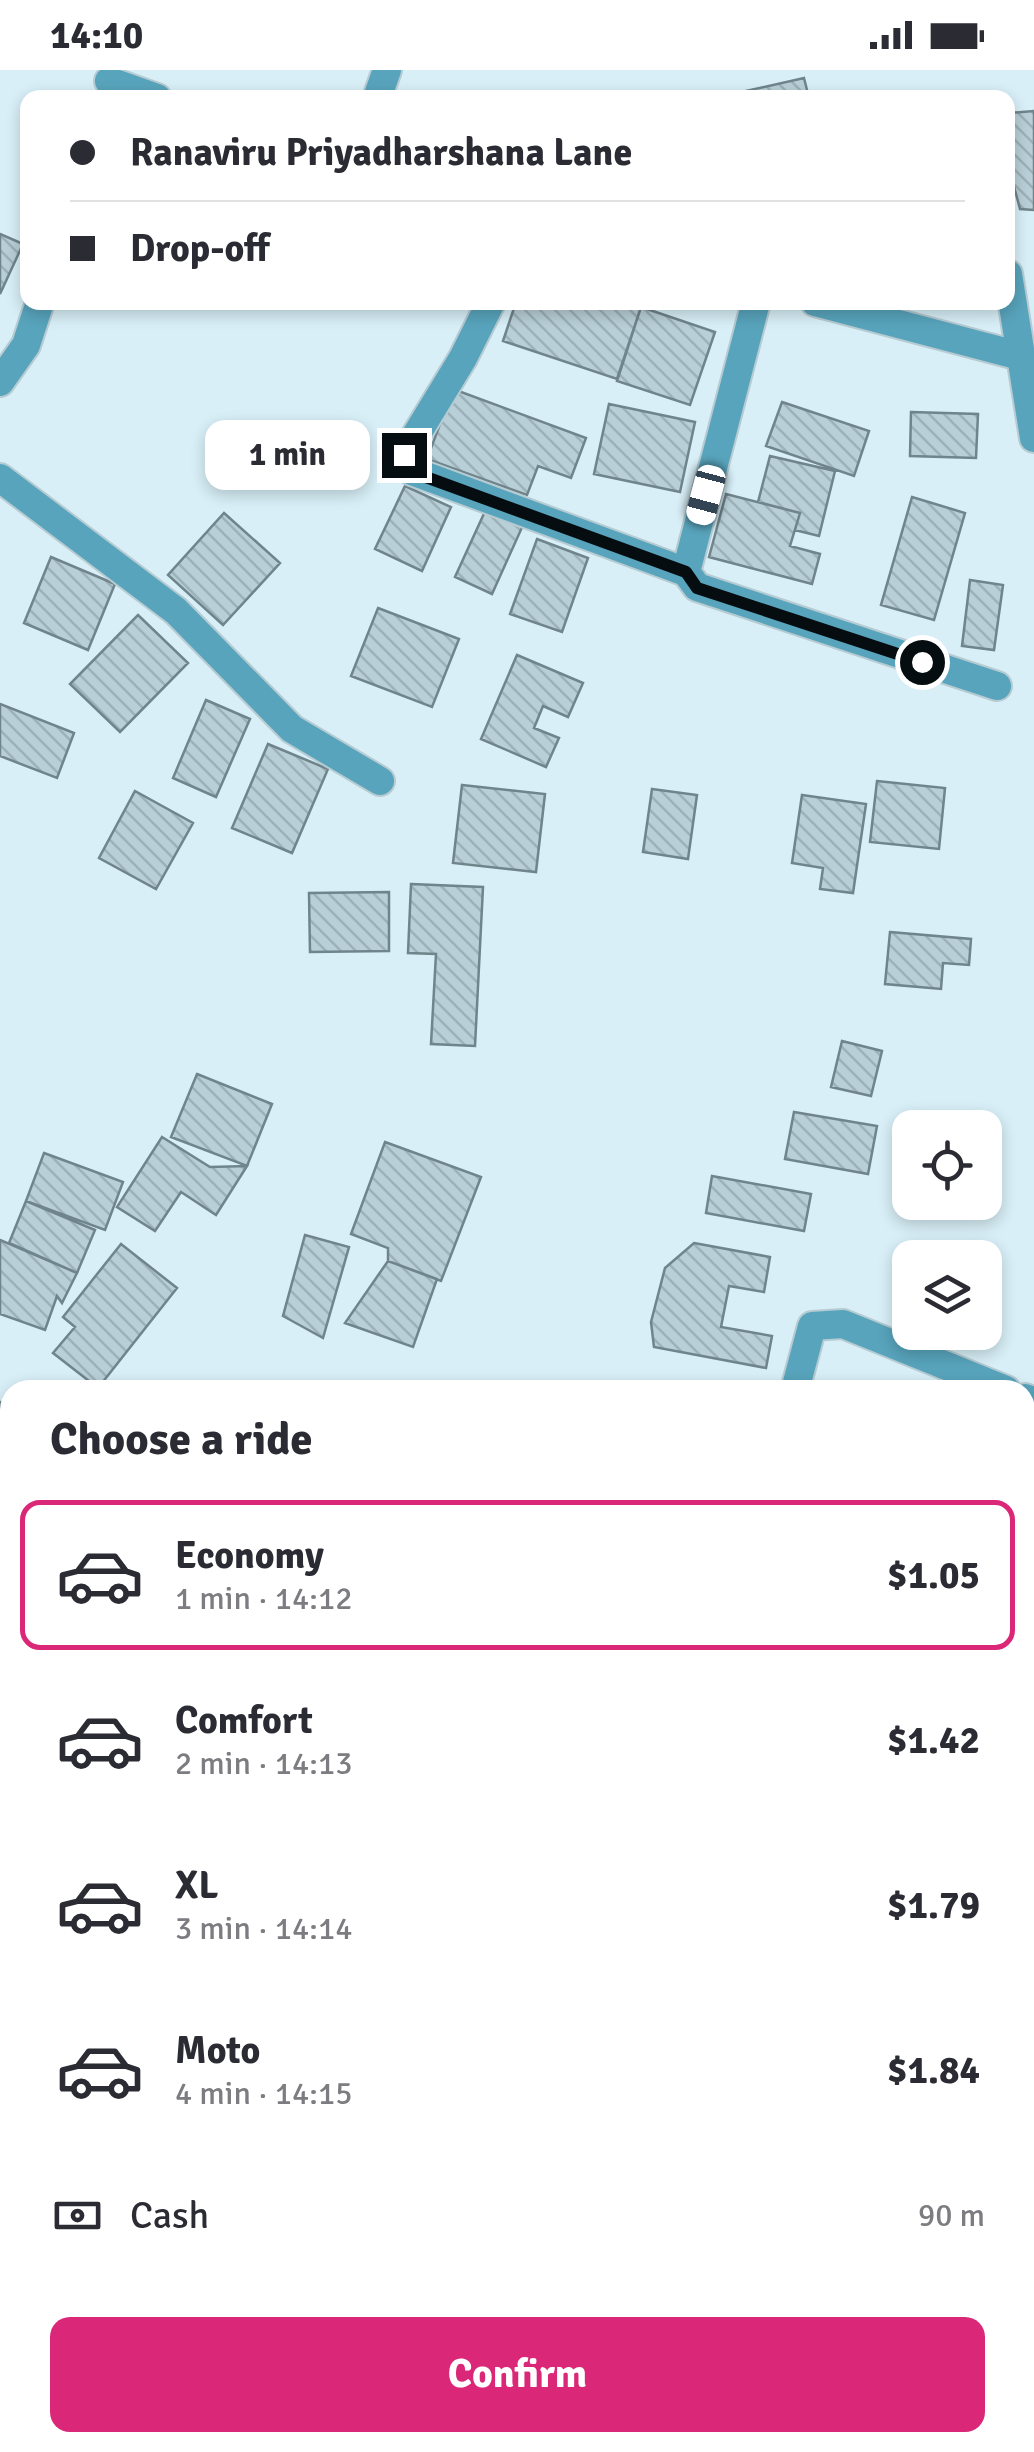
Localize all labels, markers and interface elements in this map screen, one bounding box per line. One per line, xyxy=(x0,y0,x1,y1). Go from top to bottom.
text: 14:10 xyxy=(50,12,143,59)
text: Ranaviru Priyadharshana Lane xyxy=(130,129,632,176)
text: Drop-off xyxy=(130,225,270,272)
callout: 1 min xyxy=(204,420,369,490)
route end xyxy=(382,433,427,478)
text: 1 min xyxy=(249,435,326,474)
car xyxy=(684,462,728,528)
route start xyxy=(900,640,945,685)
map controls xyxy=(892,1110,1002,1350)
button: locate xyxy=(892,1110,1002,1220)
button: layers xyxy=(892,1240,1002,1350)
text: Choose a ride xyxy=(50,1412,313,1467)
icon: car xyxy=(55,1530,145,1620)
text: Economy xyxy=(175,1532,324,1579)
text: $1.05 xyxy=(887,1552,980,1599)
text: 1 min · 14:12 xyxy=(175,1579,353,1618)
icon: car xyxy=(55,1695,145,1785)
text: Comfort xyxy=(175,1697,313,1744)
text: $1.42 xyxy=(887,1717,980,1764)
text: 2 min · 14:13 xyxy=(175,1744,353,1783)
icon: car xyxy=(55,1860,145,1950)
text: XL xyxy=(175,1862,218,1909)
text: $1.79 xyxy=(887,1882,980,1929)
text: 3 min · 14:14 xyxy=(175,1909,353,1948)
icon: car xyxy=(55,2025,145,2115)
text: Moto xyxy=(175,2027,260,2074)
text: $1.84 xyxy=(887,2047,980,2094)
text: 4 min · 14:15 xyxy=(175,2074,353,2113)
icon: cash xyxy=(50,2188,105,2243)
text: Cash xyxy=(130,2192,209,2239)
text: 90 m xyxy=(918,2196,985,2235)
button: Confirm xyxy=(50,2317,985,2432)

